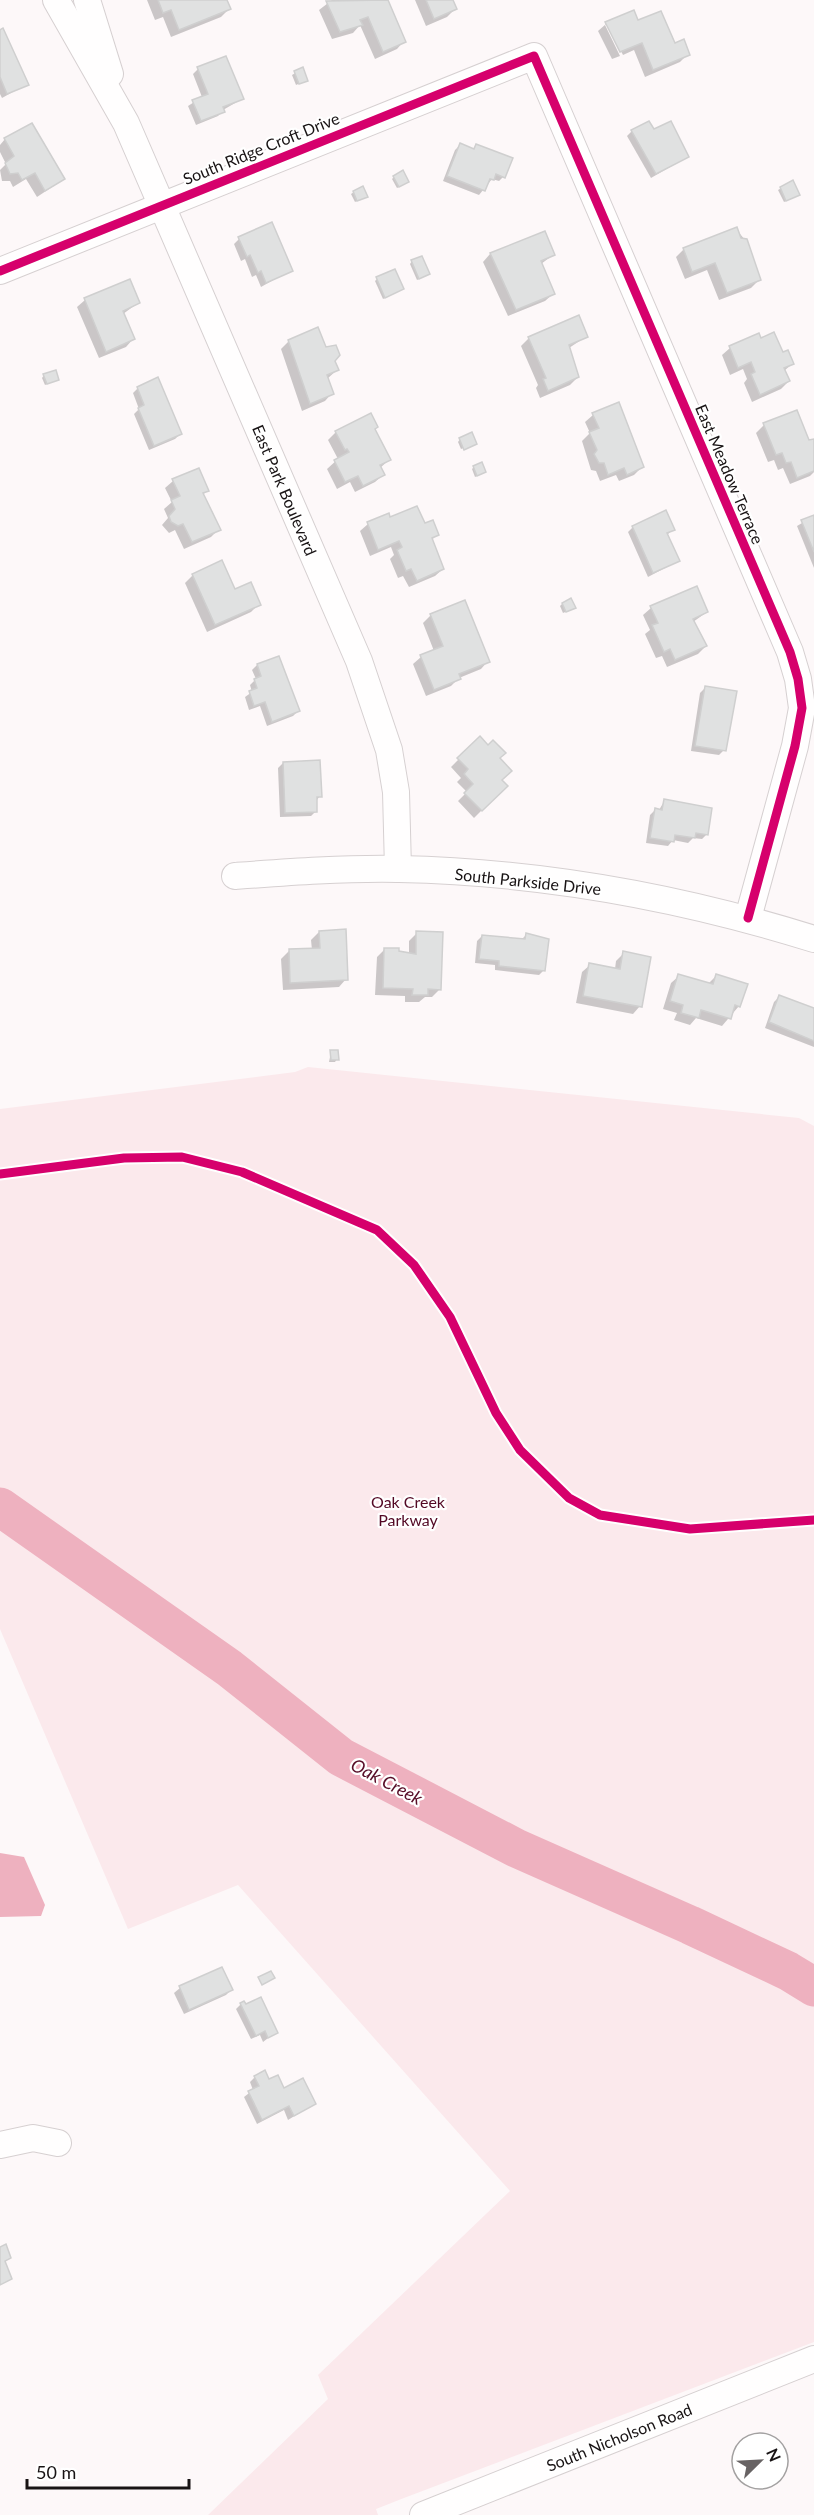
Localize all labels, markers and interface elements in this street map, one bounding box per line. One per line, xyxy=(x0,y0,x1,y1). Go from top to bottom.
street label: South Ridge Croft Drive xyxy=(180,108,342,188)
street label: East Meadow Terrace xyxy=(692,401,768,547)
street label: East Park Boulevard xyxy=(249,422,321,558)
street label: South Parkside Drive xyxy=(454,864,602,898)
park label: Oak Creek Parkway xyxy=(371,1492,446,1529)
water label: Oak Creek xyxy=(347,1753,427,1809)
street label: South Nicholson Road xyxy=(543,2399,695,2475)
north arrow xyxy=(730,2431,790,2491)
text: N xyxy=(763,2445,785,2464)
scale bar xyxy=(27,2452,189,2490)
text: 50 m xyxy=(36,2461,76,2483)

